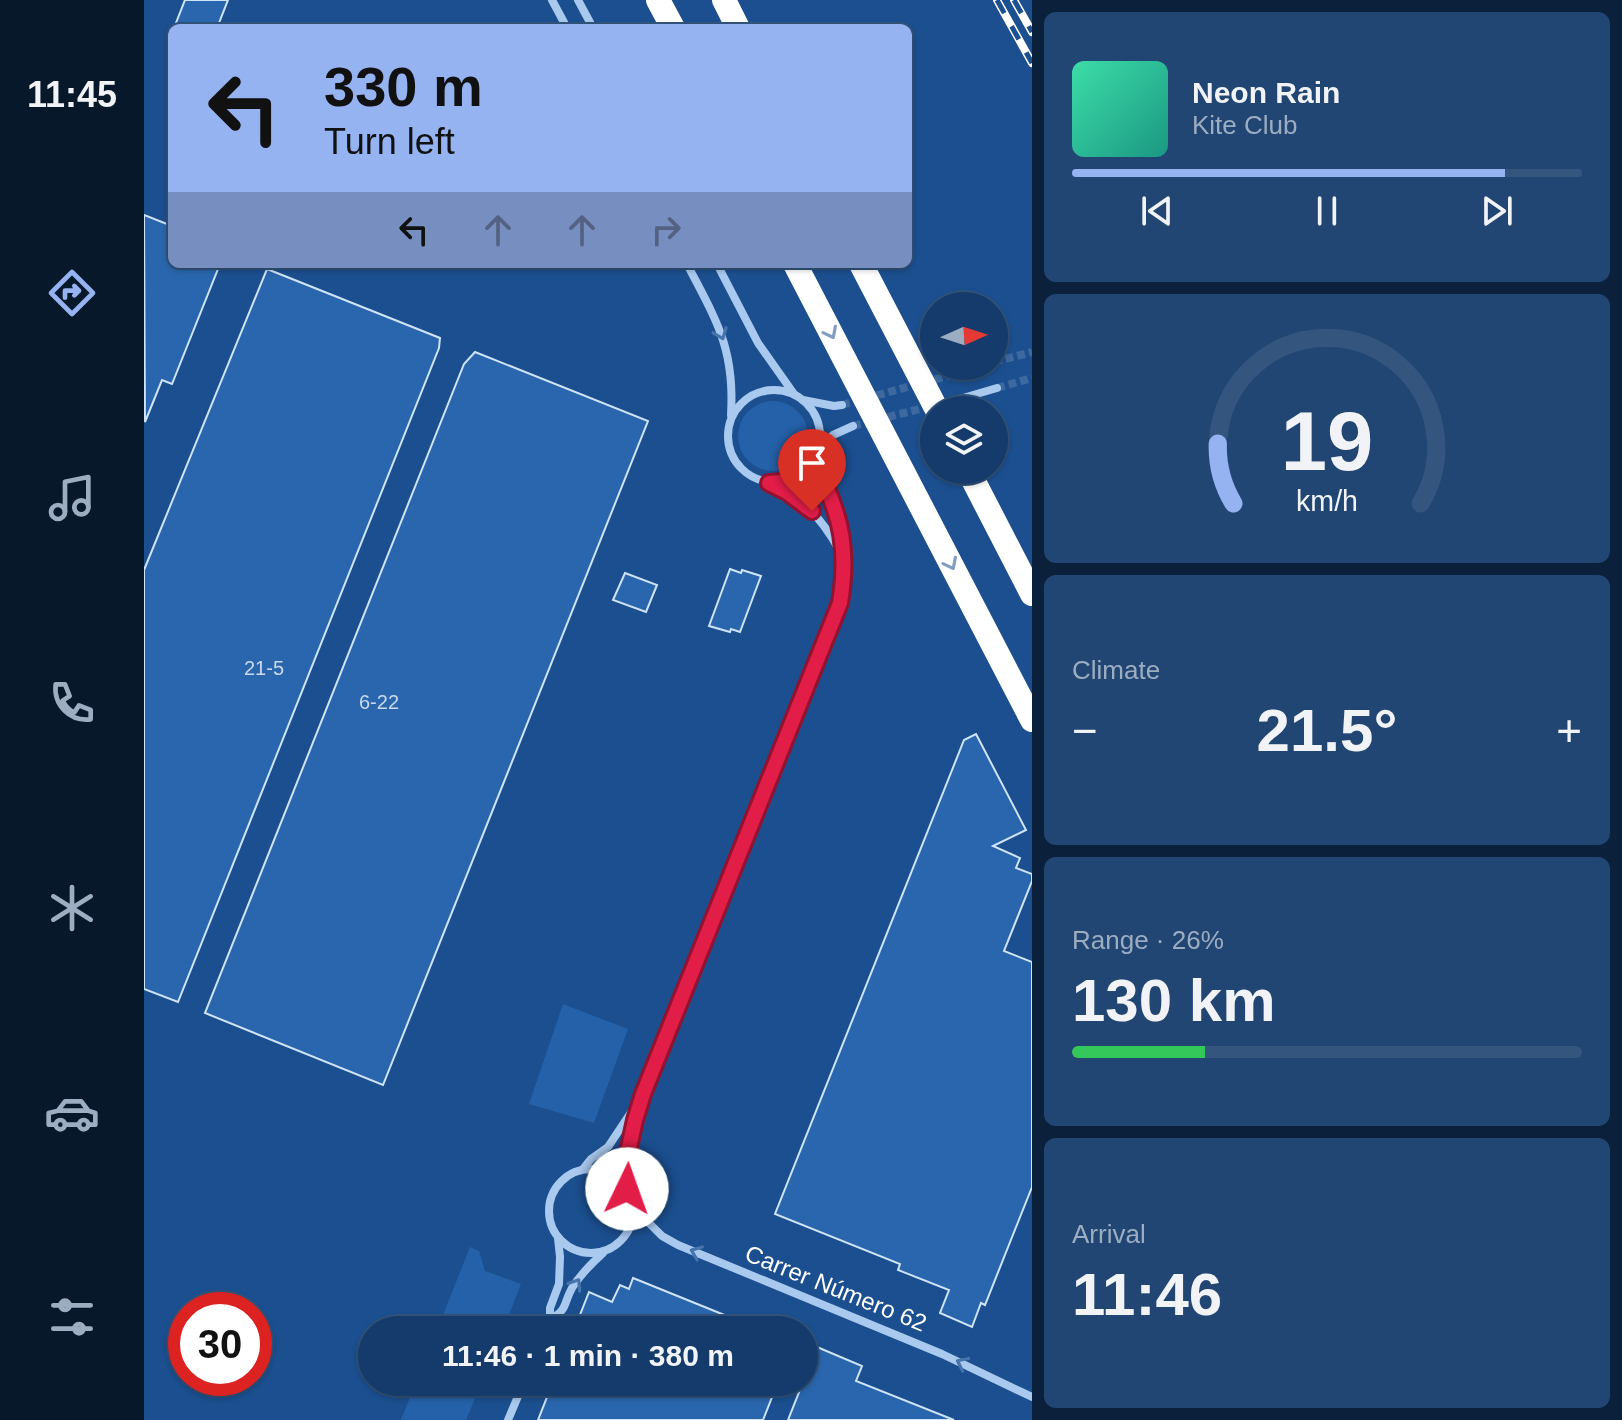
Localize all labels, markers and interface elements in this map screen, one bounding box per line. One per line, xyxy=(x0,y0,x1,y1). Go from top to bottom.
text: 330 m xyxy=(324,55,483,118)
icon: left xyxy=(192,56,296,160)
text: 11:45 xyxy=(27,74,117,115)
text: Neon Rain xyxy=(1192,76,1340,109)
text: Kite Club xyxy=(1192,110,1298,140)
text: Turn left xyxy=(324,121,455,162)
icon: previous xyxy=(1135,189,1179,233)
icon: pause xyxy=(1305,189,1349,233)
icon: next xyxy=(1475,189,1519,233)
icon: left xyxy=(392,208,436,252)
icon: ahead xyxy=(476,208,520,252)
icon: ahead xyxy=(560,208,604,252)
icon: right xyxy=(644,208,688,252)
icon: directions xyxy=(44,265,100,321)
north arrow xyxy=(920,292,1008,380)
map controls xyxy=(920,292,1008,484)
one-way arrow xyxy=(822,325,837,340)
one-way arrow xyxy=(711,326,728,340)
text: 19 xyxy=(1281,395,1373,488)
button: layers xyxy=(920,396,1008,484)
pin xyxy=(778,429,846,511)
icon: arrive xyxy=(790,441,834,485)
icon: music xyxy=(44,470,100,526)
text: km/h xyxy=(1296,486,1358,518)
one-way arrow xyxy=(941,556,956,570)
text: Climate xyxy=(1072,655,1160,685)
house number: 21-5 xyxy=(244,657,284,679)
icon: phone xyxy=(44,675,100,731)
house number: 6-22 xyxy=(359,691,399,713)
text: 21.5° xyxy=(1257,697,1397,764)
text: − xyxy=(1072,706,1098,755)
text: + xyxy=(1556,706,1582,755)
icon: climate xyxy=(44,880,100,936)
text: Range · 26% xyxy=(1072,925,1224,955)
text: 130 km xyxy=(1072,967,1276,1034)
icon: car xyxy=(44,1085,100,1141)
position arrow xyxy=(585,1147,669,1231)
text: Arrival xyxy=(1072,1219,1146,1249)
street label: Carrer Número 62 xyxy=(741,1239,931,1337)
one-way arrow xyxy=(690,1245,704,1262)
text: 11:46 xyxy=(1072,1261,1222,1328)
one-way arrow xyxy=(567,1279,582,1293)
icon: filters xyxy=(44,1289,100,1345)
speed limit sign: 30 xyxy=(168,1292,272,1396)
text: 11:46 · 1 min · 380 m xyxy=(442,1339,734,1372)
one-way arrow xyxy=(955,1357,970,1373)

